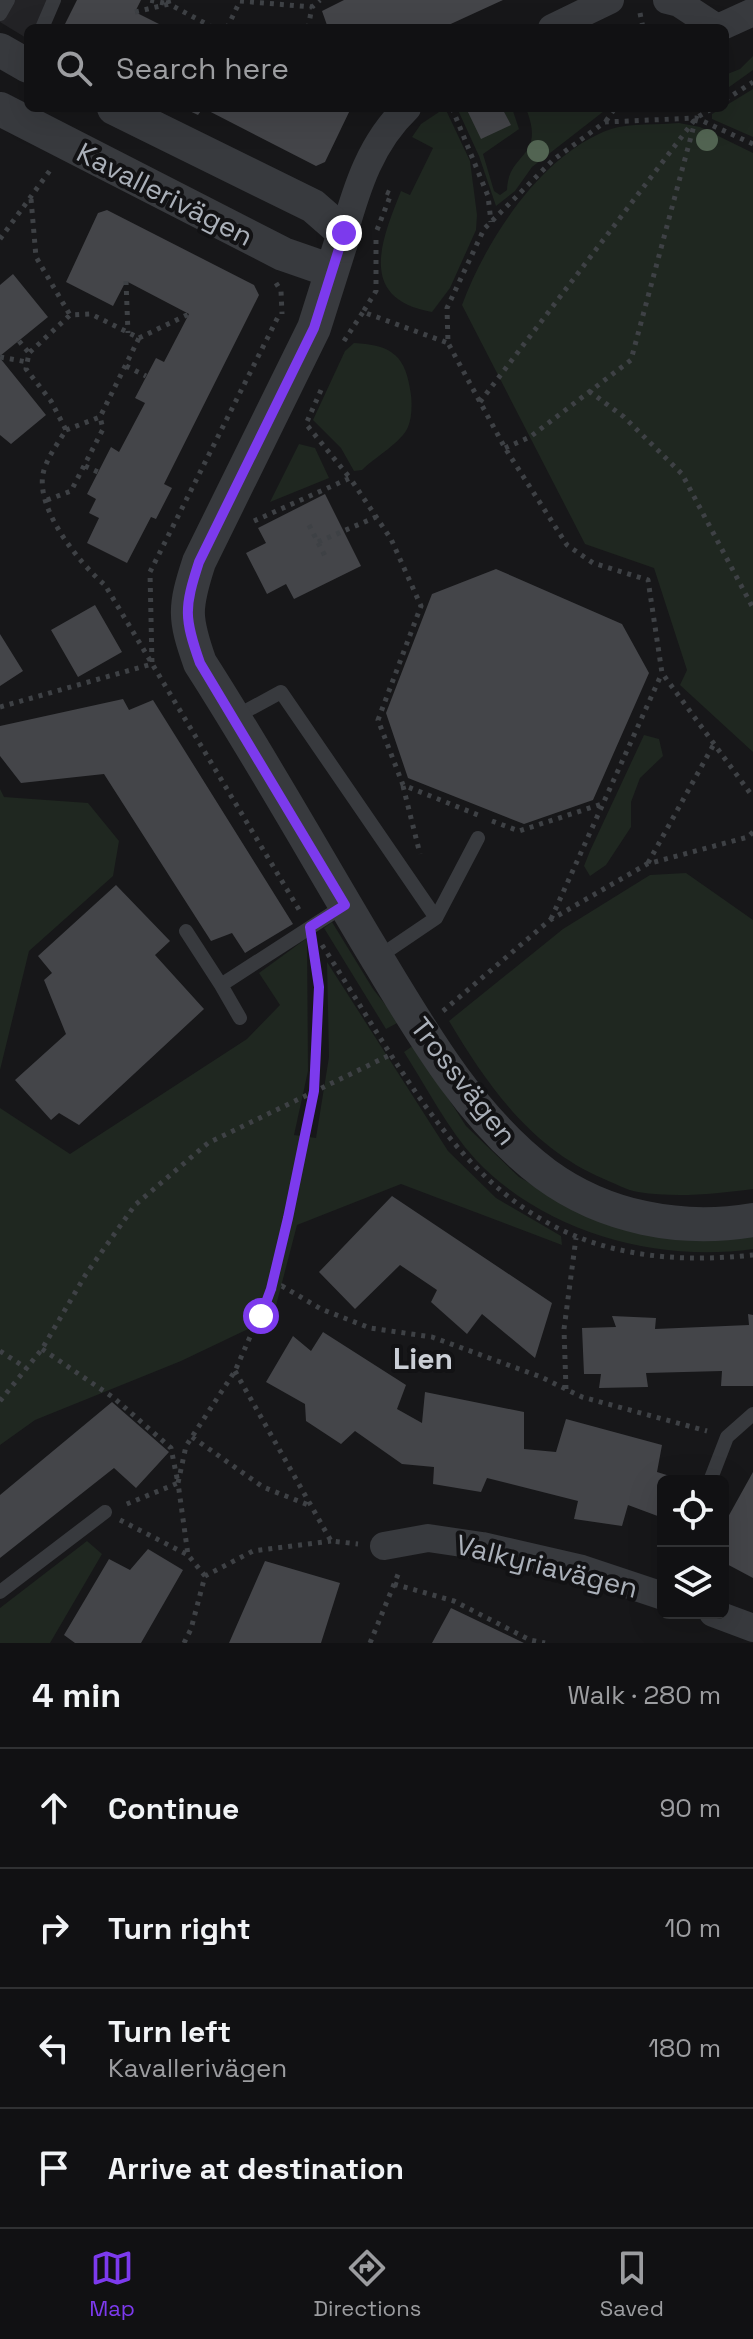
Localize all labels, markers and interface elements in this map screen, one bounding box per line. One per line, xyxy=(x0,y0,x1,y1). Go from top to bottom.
search box xyxy=(24,24,729,112)
icon: search xyxy=(52,46,96,90)
text: Search here xyxy=(116,49,289,88)
street label: Kavallerivägen xyxy=(71,134,259,254)
route end xyxy=(326,215,362,251)
street label: Trossvägen xyxy=(403,1010,525,1152)
route start xyxy=(243,1298,279,1334)
district label: Lien xyxy=(393,1339,453,1378)
map controls xyxy=(657,1475,729,1619)
button: locate xyxy=(657,1475,729,1547)
street label: Valkyriavägen xyxy=(452,1526,642,1606)
button: layers xyxy=(657,1547,729,1619)
text: 4 min xyxy=(32,1674,121,1717)
text: Walk · 280 m xyxy=(567,1678,721,1712)
icon: ahead xyxy=(32,1786,76,1830)
text: Continue xyxy=(108,1789,239,1828)
text: 90 m xyxy=(659,1791,721,1825)
icon: right xyxy=(32,1906,76,1950)
text: Turn right xyxy=(108,1909,251,1948)
text: 10 m xyxy=(664,1911,721,1945)
text: Turn left xyxy=(108,2012,231,2051)
icon: left xyxy=(32,2026,76,2070)
text: 180 m xyxy=(648,2031,721,2065)
text: Kavallerivägen xyxy=(108,2051,287,2085)
icon: arrive xyxy=(32,2146,76,2190)
text: Arrive at destination xyxy=(108,2149,404,2188)
tab: Map xyxy=(89,2246,135,2322)
tab: Directions xyxy=(313,2246,421,2322)
tab: Saved xyxy=(600,2246,664,2322)

